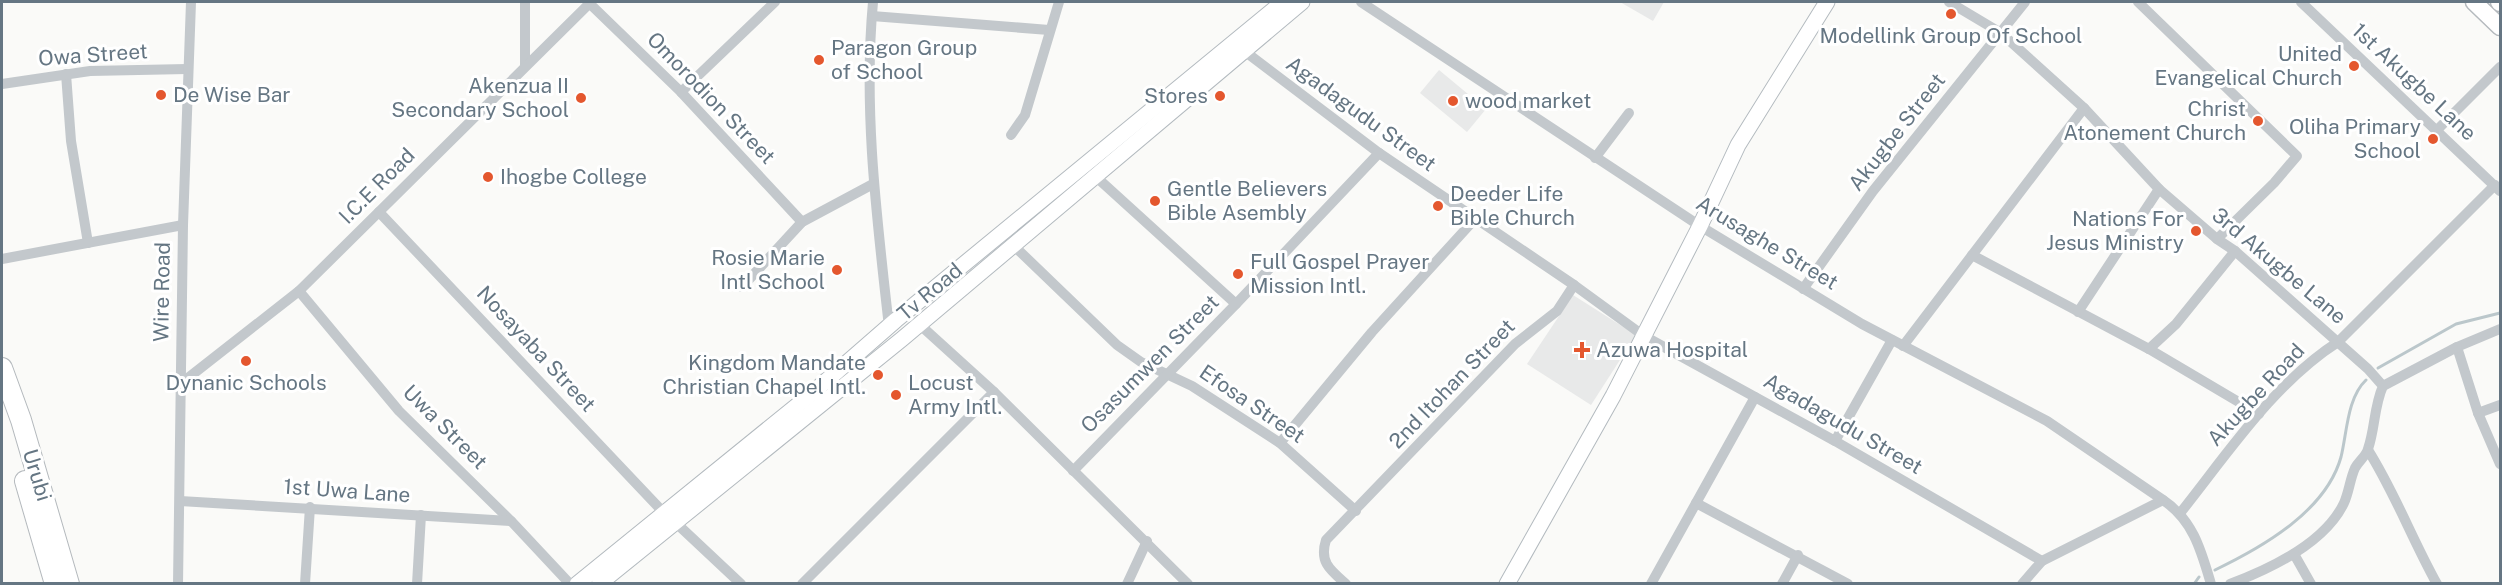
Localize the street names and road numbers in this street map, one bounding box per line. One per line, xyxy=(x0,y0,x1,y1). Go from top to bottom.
street label: 1st Akugbe Lane xyxy=(2347,18,2482,146)
street label: Omorodion Street xyxy=(642,27,781,169)
street label: Owa Street xyxy=(37,38,149,71)
street label: Agadagudu Street xyxy=(1281,51,1441,176)
street label: Akugbe Street xyxy=(1843,68,1950,196)
street label: I.C.E Road xyxy=(334,143,420,229)
street label: Arusaghe Street xyxy=(1692,190,1843,295)
street label: 3rd Akugbe Lane xyxy=(2207,202,2351,329)
street label: Wire Road xyxy=(148,242,175,342)
street label: Tv Road xyxy=(892,257,967,326)
street label: Nosayaba Street xyxy=(472,281,601,417)
street label: Osasumwen Street xyxy=(1075,289,1224,438)
street label: 2nd Itohan Street xyxy=(1384,314,1520,454)
street label: Akugbe Road xyxy=(2202,338,2309,451)
street label: Efosa Street xyxy=(1195,359,1310,448)
street label: Agadagudu Street xyxy=(1759,368,1927,479)
street label: Uwa Street xyxy=(398,379,493,474)
street label: Urubi xyxy=(18,446,57,504)
street label: 1st Uwa Lane xyxy=(283,474,411,507)

